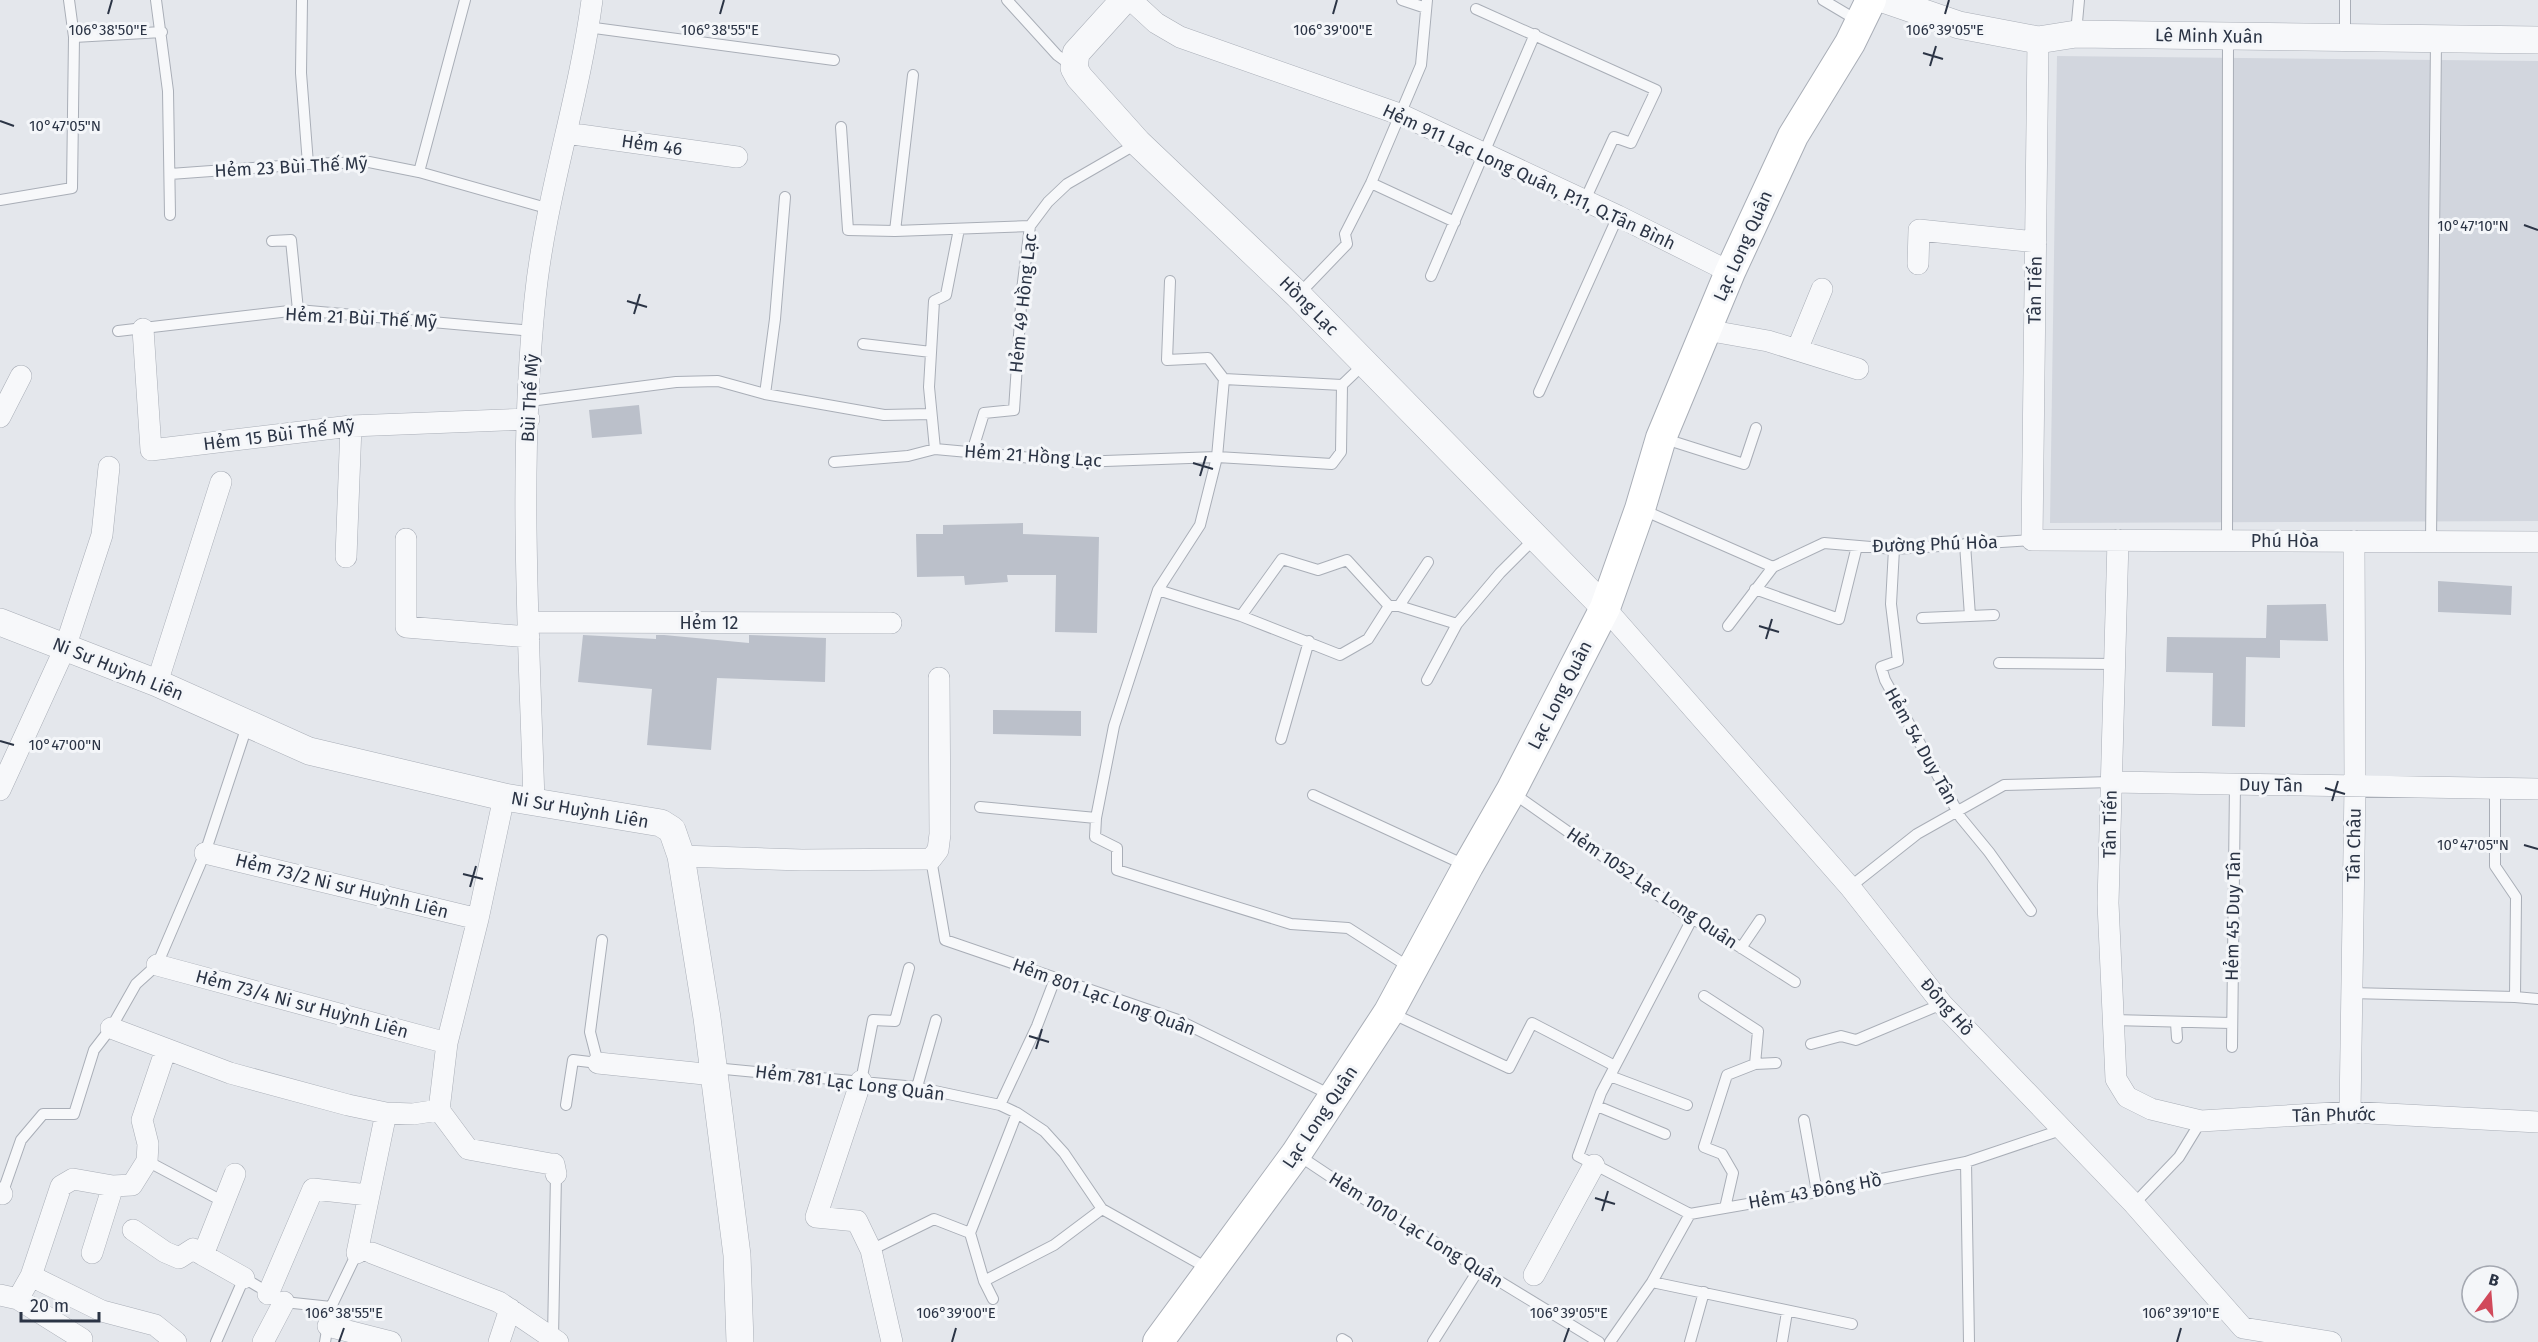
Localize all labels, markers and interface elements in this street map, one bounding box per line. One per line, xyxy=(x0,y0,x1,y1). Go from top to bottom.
text: 106°38'50"E xyxy=(68,21,148,39)
text: 106°38'55"E xyxy=(681,21,759,39)
text: 106°39'00"E xyxy=(1293,21,1373,39)
text: 106°39'05"E xyxy=(1906,21,1984,39)
street label: Lê Minh Xuân xyxy=(2155,24,2263,48)
street label: Hẻm 911 Lạc Long Quân, P.11, Q.Tân Bình xyxy=(1379,99,1679,255)
text: 10°47'05"N xyxy=(29,117,101,135)
street label: Hẻm 46 xyxy=(620,130,684,160)
street label: Hẻm 23 Bùi Thế Mỹ xyxy=(214,152,368,182)
street label: Lạc Long Quân xyxy=(1709,187,1777,305)
text: 10°47'10"N xyxy=(2437,217,2509,235)
street label: Hẻm 49 Hồng Lạc xyxy=(1005,232,1041,374)
street label: Tân Tiến xyxy=(2023,256,2047,324)
street label: Hồng Lạc xyxy=(1275,272,1343,340)
street label: Hẻm 21 Bùi Thế Mỹ xyxy=(285,303,438,333)
street label: Bùi Thế Mỹ xyxy=(517,353,543,443)
street label: Hẻm 15 Bùi Thế Mỹ xyxy=(202,415,356,455)
street label: Hẻm 21 Hồng Lạc xyxy=(963,440,1103,472)
street label: Phú Hòa xyxy=(2251,530,2319,552)
street label: Đường Phú Hòa xyxy=(1872,531,1998,557)
street label: Hẻm 12 xyxy=(680,612,739,634)
street label: Ni Sư Huỳnh Liên xyxy=(49,633,187,705)
street label: Lạc Long Quân xyxy=(1523,637,1597,753)
street label: Hẻm 54 Duy Tân xyxy=(1880,684,1962,808)
text: 10°47'00"N xyxy=(28,736,102,754)
street label: Duy Tân xyxy=(2239,773,2303,797)
street label: Ni Sư Huỳnh Liên xyxy=(509,787,651,833)
street label: Tân Tiến xyxy=(2098,790,2122,858)
street label: Tân Châu xyxy=(2342,808,2366,882)
street label: Hẻm 1052 Lạc Long Quân xyxy=(1562,823,1742,953)
text: 10°47'05"N xyxy=(2437,836,2509,854)
street label: Hẻm 73/2 Ni sư Huỳnh Liên xyxy=(233,849,451,923)
street label: Hẻm 45 Duy Tân xyxy=(2221,851,2245,981)
street label: Hẻm 801 Lạc Long Quân xyxy=(1009,954,1199,1040)
street label: Hẻm 73/4 Ni sư Huỳnh Liên xyxy=(193,965,411,1043)
street label: Đông Hồ xyxy=(1916,973,1978,1041)
street label: Hẻm 781 Lạc Long Quân xyxy=(754,1060,946,1106)
street label: Lạc Long Quân xyxy=(1278,1062,1362,1172)
street label: Tân Phước xyxy=(2292,1103,2376,1127)
street label: Hẻm 1010 Lạc Long Quân xyxy=(1325,1167,1507,1293)
street label: Hẻm 43 Đông Hồ xyxy=(1747,1168,1883,1214)
north arrow xyxy=(2460,1264,2520,1324)
text: B xyxy=(2487,1270,2501,1291)
scale bar xyxy=(21,1285,99,1323)
text: 20 m xyxy=(30,1295,69,1317)
text: 106°38'55"E xyxy=(305,1304,383,1322)
text: 106°39'00"E xyxy=(916,1304,996,1322)
text: 106°39'05"E xyxy=(1530,1304,1608,1322)
text: 106°39'10"E xyxy=(2142,1304,2220,1322)

